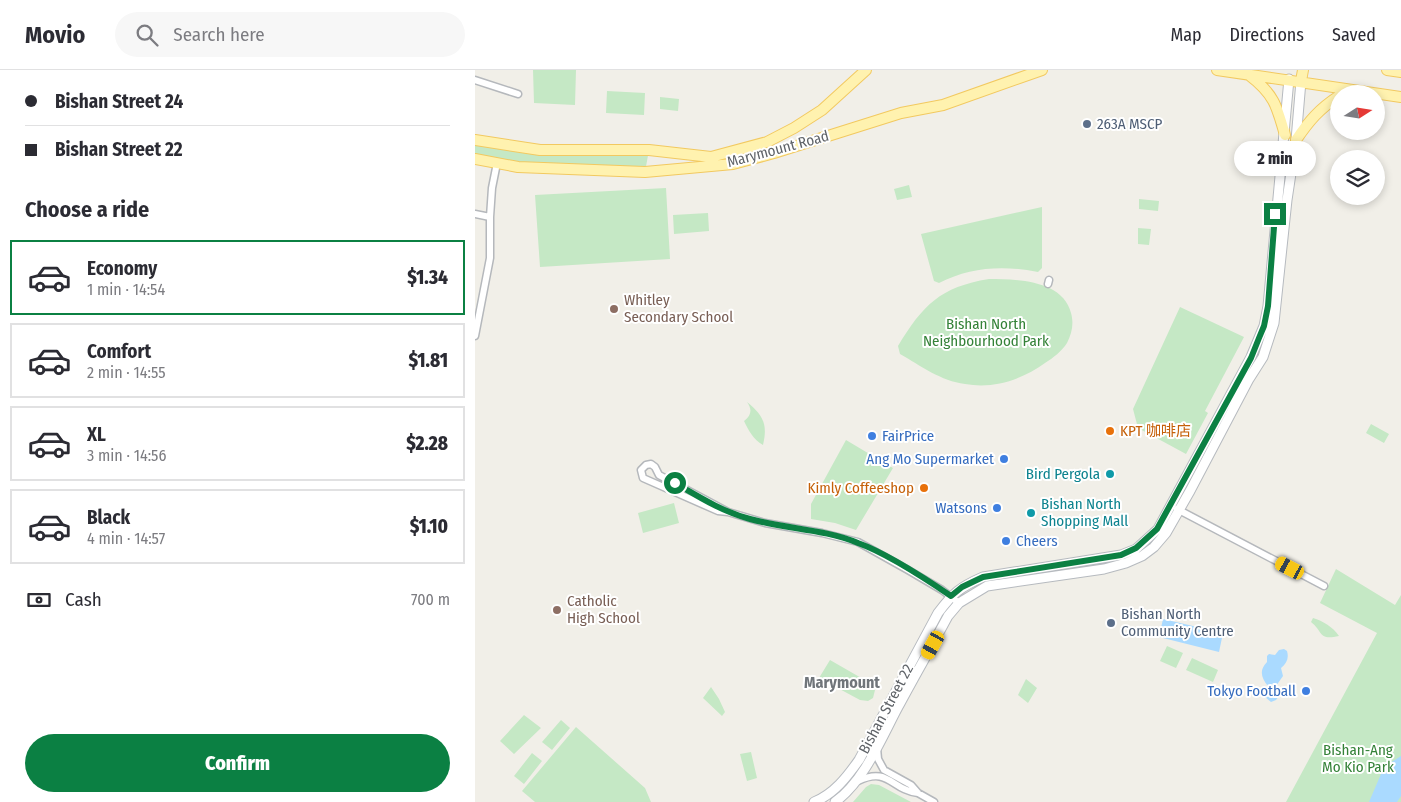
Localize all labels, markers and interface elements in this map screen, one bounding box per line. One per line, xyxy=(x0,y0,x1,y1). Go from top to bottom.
search box xyxy=(115,12,465,57)
text: Movio xyxy=(25,21,85,49)
icon: search xyxy=(133,21,161,49)
text: Search here xyxy=(173,23,265,46)
text: Map xyxy=(1170,24,1202,46)
text: Directions xyxy=(1230,24,1304,46)
text: Saved xyxy=(1332,24,1376,46)
north arrow xyxy=(1330,85,1385,140)
map controls xyxy=(1330,85,1385,205)
text: Bishan Street 24 xyxy=(55,90,183,113)
place label: 263A MSCP xyxy=(1097,115,1163,133)
marker: 263A MSCP xyxy=(1081,118,1093,130)
street label: Marymount Road xyxy=(725,127,831,171)
text: Bishan Street 22 xyxy=(55,138,183,161)
callout: 2 min xyxy=(1234,142,1316,176)
text: 2 min xyxy=(1257,149,1293,168)
button: layers xyxy=(1330,150,1385,205)
text: Choose a ride xyxy=(25,196,149,223)
route end xyxy=(1264,203,1286,225)
icon: car xyxy=(27,255,72,300)
text: Economy xyxy=(87,257,157,280)
text: $1.34 xyxy=(407,266,448,289)
text: 1 min · 14:54 xyxy=(87,280,165,299)
place label: Whitley Secondary School xyxy=(624,291,733,326)
marker: Whitley Secondary School xyxy=(608,303,620,315)
park label: Bishan North Neighbourhood Park xyxy=(923,315,1049,350)
icon: car xyxy=(27,338,72,383)
text: Comfort xyxy=(87,340,151,363)
text: $1.81 xyxy=(409,349,448,372)
text: 2 min · 14:55 xyxy=(87,363,166,382)
icon: car xyxy=(27,421,72,466)
place label: KPT 咖啡店 xyxy=(1120,422,1191,440)
text: XL xyxy=(87,423,106,446)
marker: KPT 咖啡店 xyxy=(1104,425,1116,437)
place label: FairPrice xyxy=(882,427,934,445)
marker: FairPrice xyxy=(866,430,878,442)
text: $2.28 xyxy=(406,432,448,455)
text: 3 min · 14:56 xyxy=(87,446,166,465)
place label: Ang Mo Supermarket xyxy=(866,450,994,468)
marker: Ang Mo Supermarket xyxy=(998,453,1010,465)
place label: Bird Pergola xyxy=(1026,465,1100,483)
marker: Bird Pergola xyxy=(1104,468,1116,480)
route start xyxy=(664,472,686,494)
place label: Kimly Coffeeshop xyxy=(807,479,914,497)
marker: Kimly Coffeeshop xyxy=(918,482,930,494)
place label: Bishan North Shopping Mall xyxy=(1041,495,1128,530)
place label: Watsons xyxy=(935,499,987,517)
marker: Watsons xyxy=(991,502,1003,514)
icon: car xyxy=(27,504,72,549)
text: Black xyxy=(87,506,130,529)
marker: Bishan North Shopping Mall xyxy=(1025,507,1037,519)
text: $1.10 xyxy=(410,515,448,538)
text: 4 min · 14:57 xyxy=(87,529,165,548)
place label: Cheers xyxy=(1016,532,1058,550)
marker: Cheers xyxy=(1000,535,1012,547)
car xyxy=(1273,554,1306,582)
icon: cash xyxy=(25,586,53,614)
text: Cash xyxy=(65,588,102,611)
text: 700 m xyxy=(411,590,450,609)
place label: Catholic High School xyxy=(567,592,640,627)
marker: Catholic High School xyxy=(551,604,563,616)
place label: Bishan North Community Centre xyxy=(1121,605,1234,640)
marker: Bishan North Community Centre xyxy=(1105,617,1117,629)
car xyxy=(919,628,946,662)
street label: Bishan Street 22 xyxy=(855,661,917,757)
district label: Marymount xyxy=(804,673,880,692)
place label: Tokyo Football xyxy=(1207,682,1296,700)
marker: Tokyo Football xyxy=(1300,685,1312,697)
button: Confirm xyxy=(25,734,450,792)
park label: Bishan-Ang Mo Kio Park xyxy=(1322,741,1394,776)

